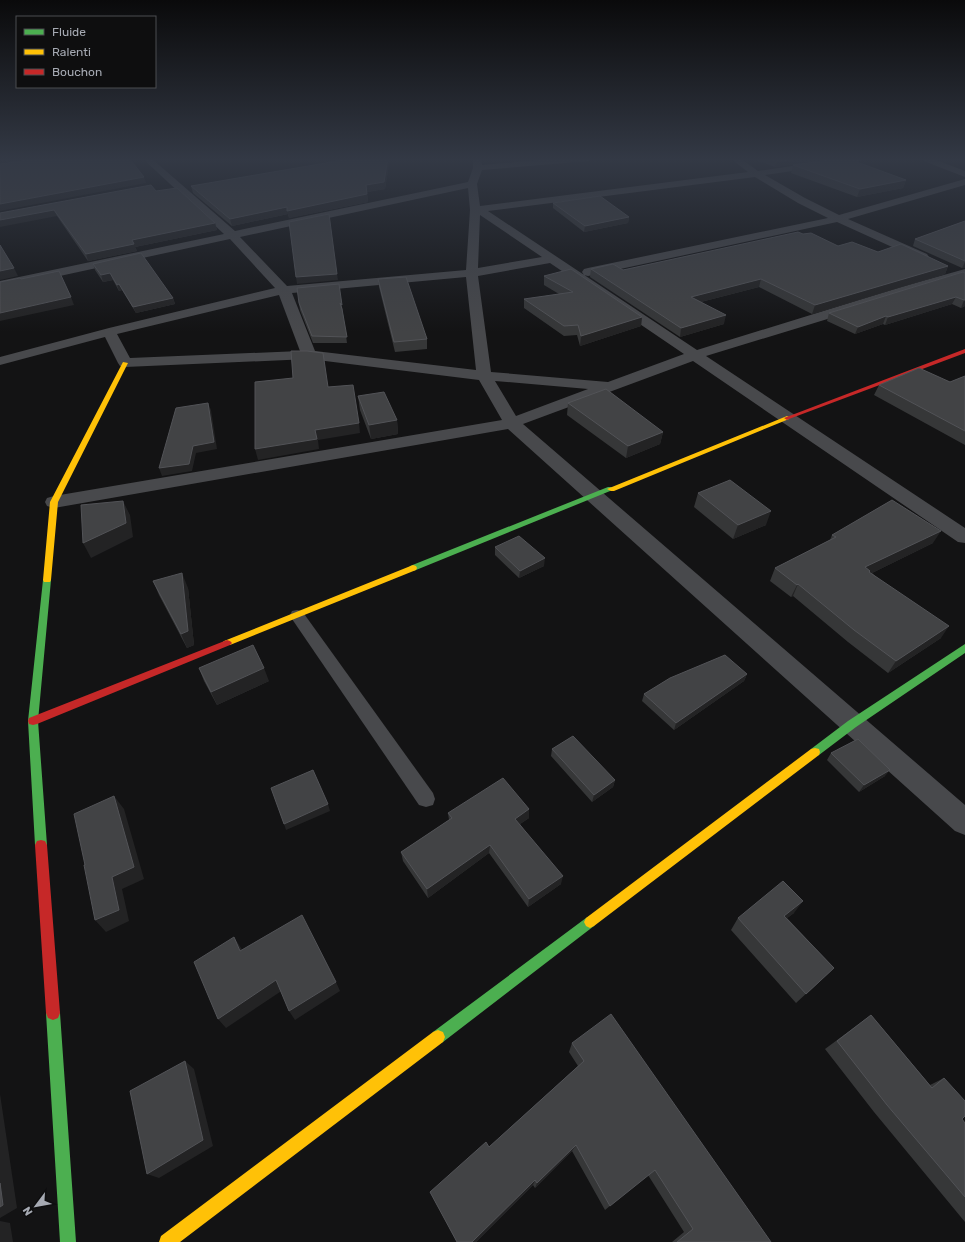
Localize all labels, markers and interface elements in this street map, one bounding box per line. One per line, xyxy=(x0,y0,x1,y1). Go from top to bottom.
legend xyxy=(16,16,156,88)
text: Fluide xyxy=(52,25,86,39)
text: Ralenti xyxy=(52,45,91,59)
text: Bouchon xyxy=(52,65,102,79)
north arrow xyxy=(16,1186,56,1226)
text: N xyxy=(20,1204,36,1218)

